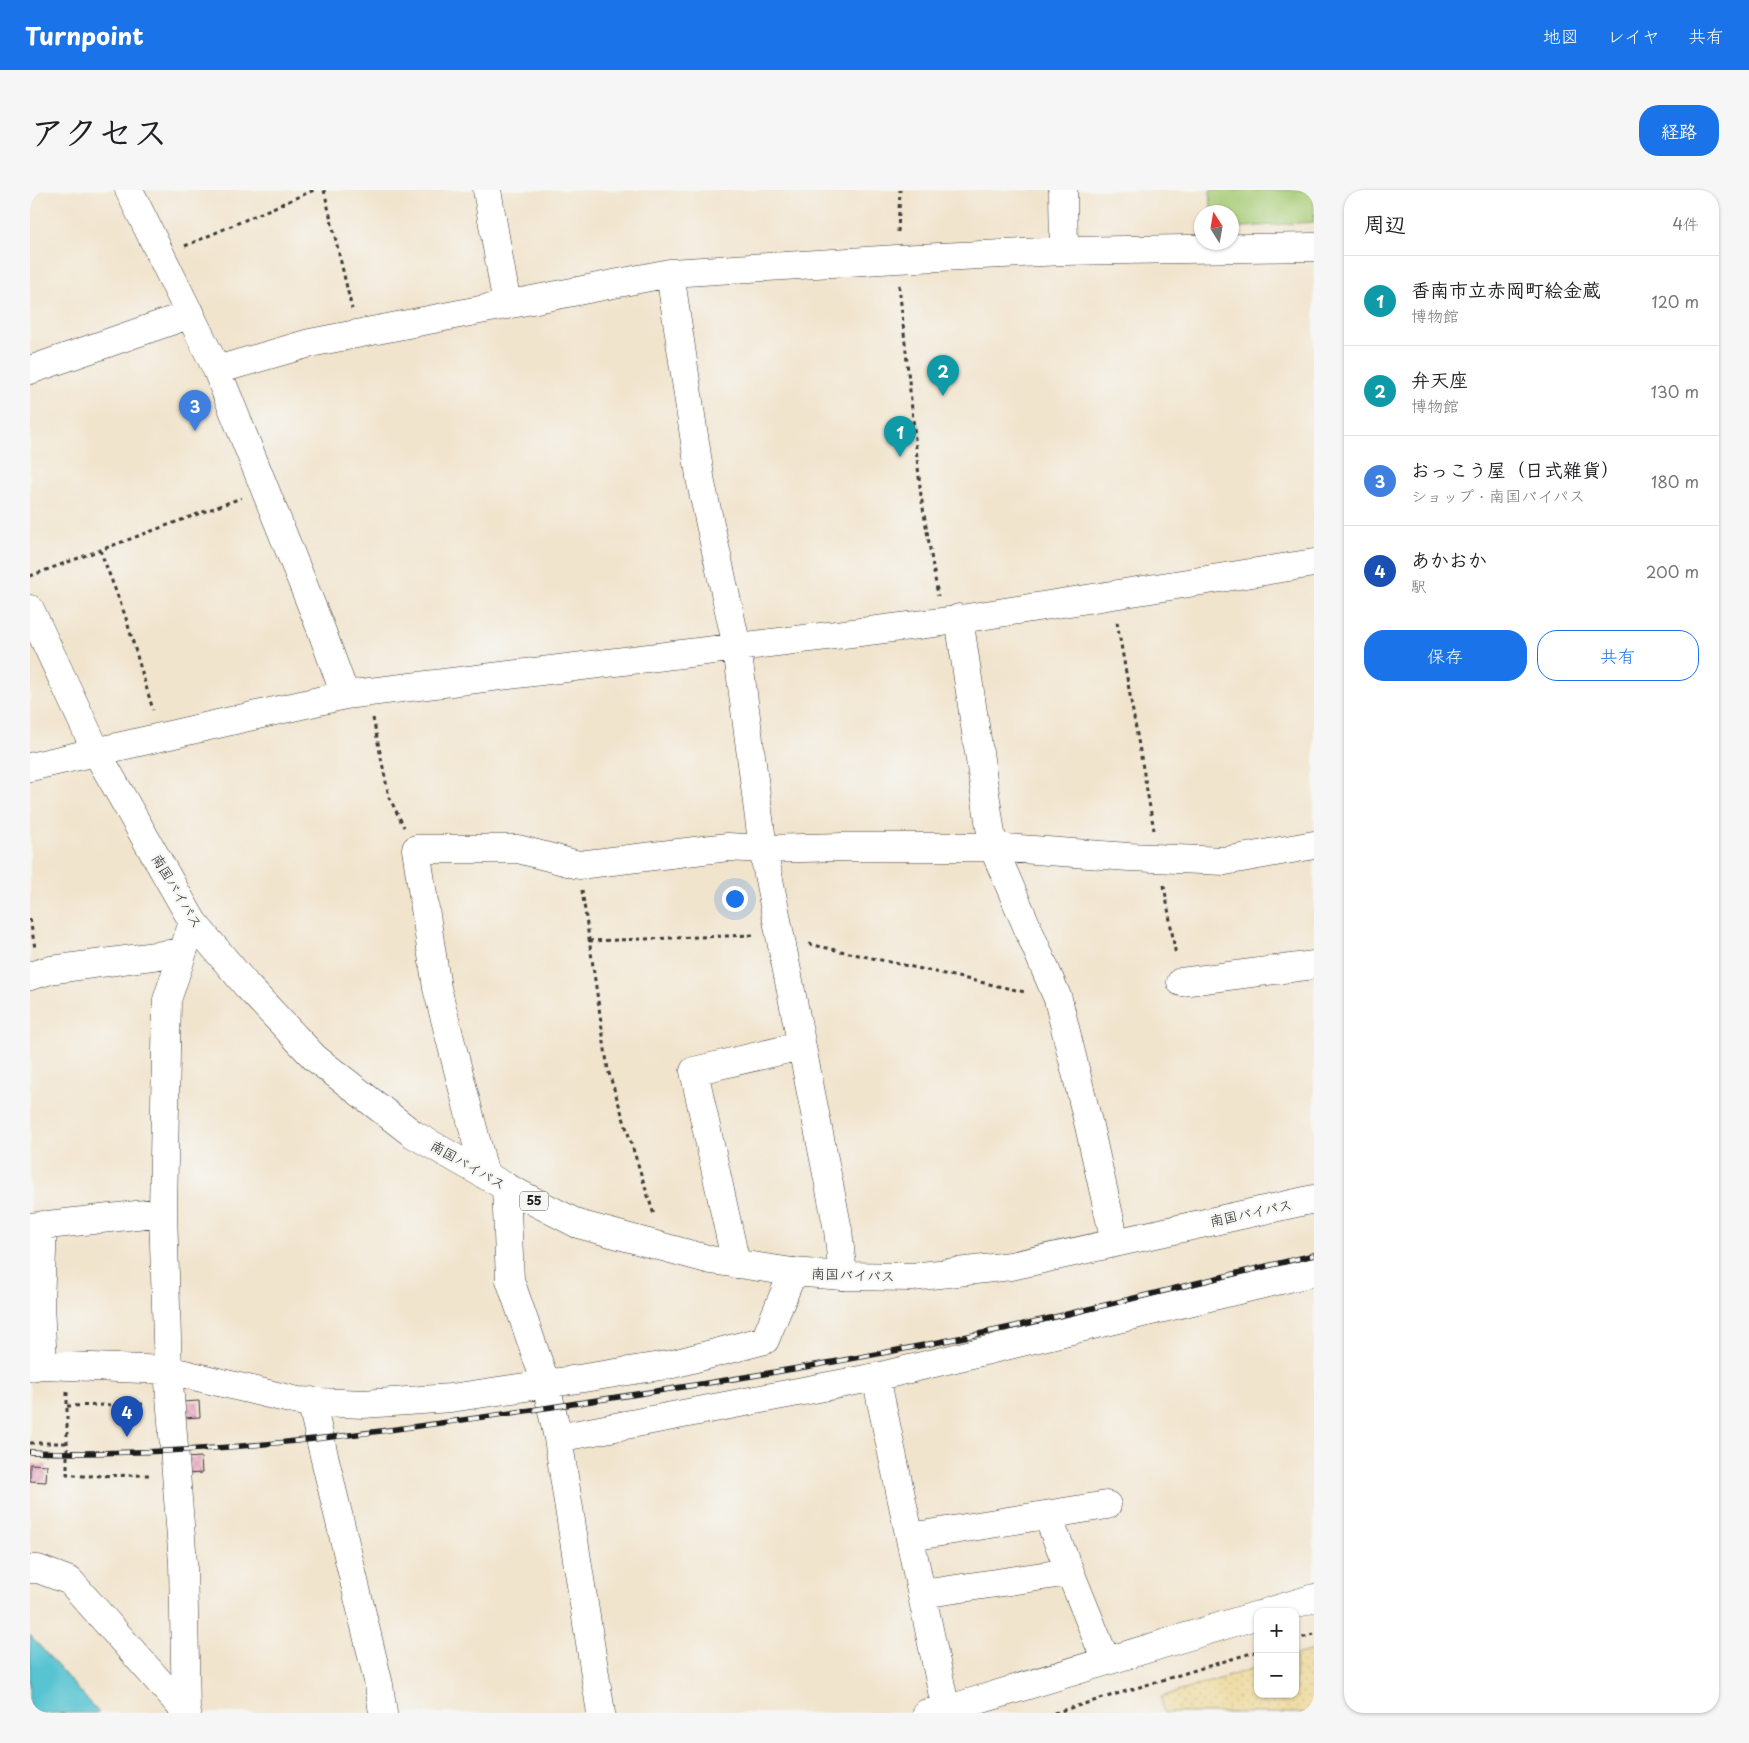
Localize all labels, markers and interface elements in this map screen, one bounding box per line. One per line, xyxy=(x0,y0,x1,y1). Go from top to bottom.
text: Turnpoint xyxy=(25,17,144,53)
text: 地図 xyxy=(1543,22,1579,49)
text: レイヤ xyxy=(1607,22,1660,49)
text: 共有 xyxy=(1688,22,1724,49)
text: アクセス xyxy=(30,104,168,157)
button: 経路 xyxy=(1639,105,1719,156)
north arrow xyxy=(1194,205,1239,250)
text: 周辺 xyxy=(1364,207,1406,239)
text: 4件 xyxy=(1672,211,1699,235)
text: 香南市立赤岡町絵金蔵 xyxy=(1411,275,1601,303)
text: 1 xyxy=(1376,289,1384,313)
text: 120 m xyxy=(1652,289,1699,313)
text: 博物館 xyxy=(1411,303,1459,327)
pin: 2 xyxy=(927,355,959,396)
text: 弁天座 xyxy=(1411,365,1468,393)
text: 2 xyxy=(1374,379,1386,403)
text: 130 m xyxy=(1651,379,1699,403)
pin: 3 xyxy=(179,390,211,431)
text: 博物館 xyxy=(1411,393,1459,417)
pin: 1 xyxy=(884,416,916,457)
text: おっこう屋（日式雜貨） xyxy=(1411,455,1620,483)
text: 3 xyxy=(1375,469,1385,493)
text: 180 m xyxy=(1651,469,1699,493)
text: ショップ · 南国バイパス xyxy=(1411,483,1585,507)
text: あかおか xyxy=(1411,545,1487,573)
text: 4 xyxy=(1375,559,1385,583)
text: 200 m xyxy=(1646,559,1699,583)
text: 駅 xyxy=(1411,573,1427,597)
button: 保存 xyxy=(1364,630,1527,681)
button: 共有 xyxy=(1537,630,1699,681)
street label: 南国バイパス xyxy=(147,849,208,932)
your location xyxy=(722,886,748,912)
street label: 南国バイパス xyxy=(427,1135,510,1195)
road number: 55 xyxy=(520,1191,548,1210)
street label: 南国バイパス xyxy=(1208,1194,1294,1231)
street label: 南国バイパス xyxy=(811,1263,895,1286)
pin: 4 xyxy=(111,1396,143,1437)
map controls xyxy=(1254,1608,1299,1698)
button: + xyxy=(1254,1608,1299,1653)
button: − xyxy=(1254,1653,1299,1698)

